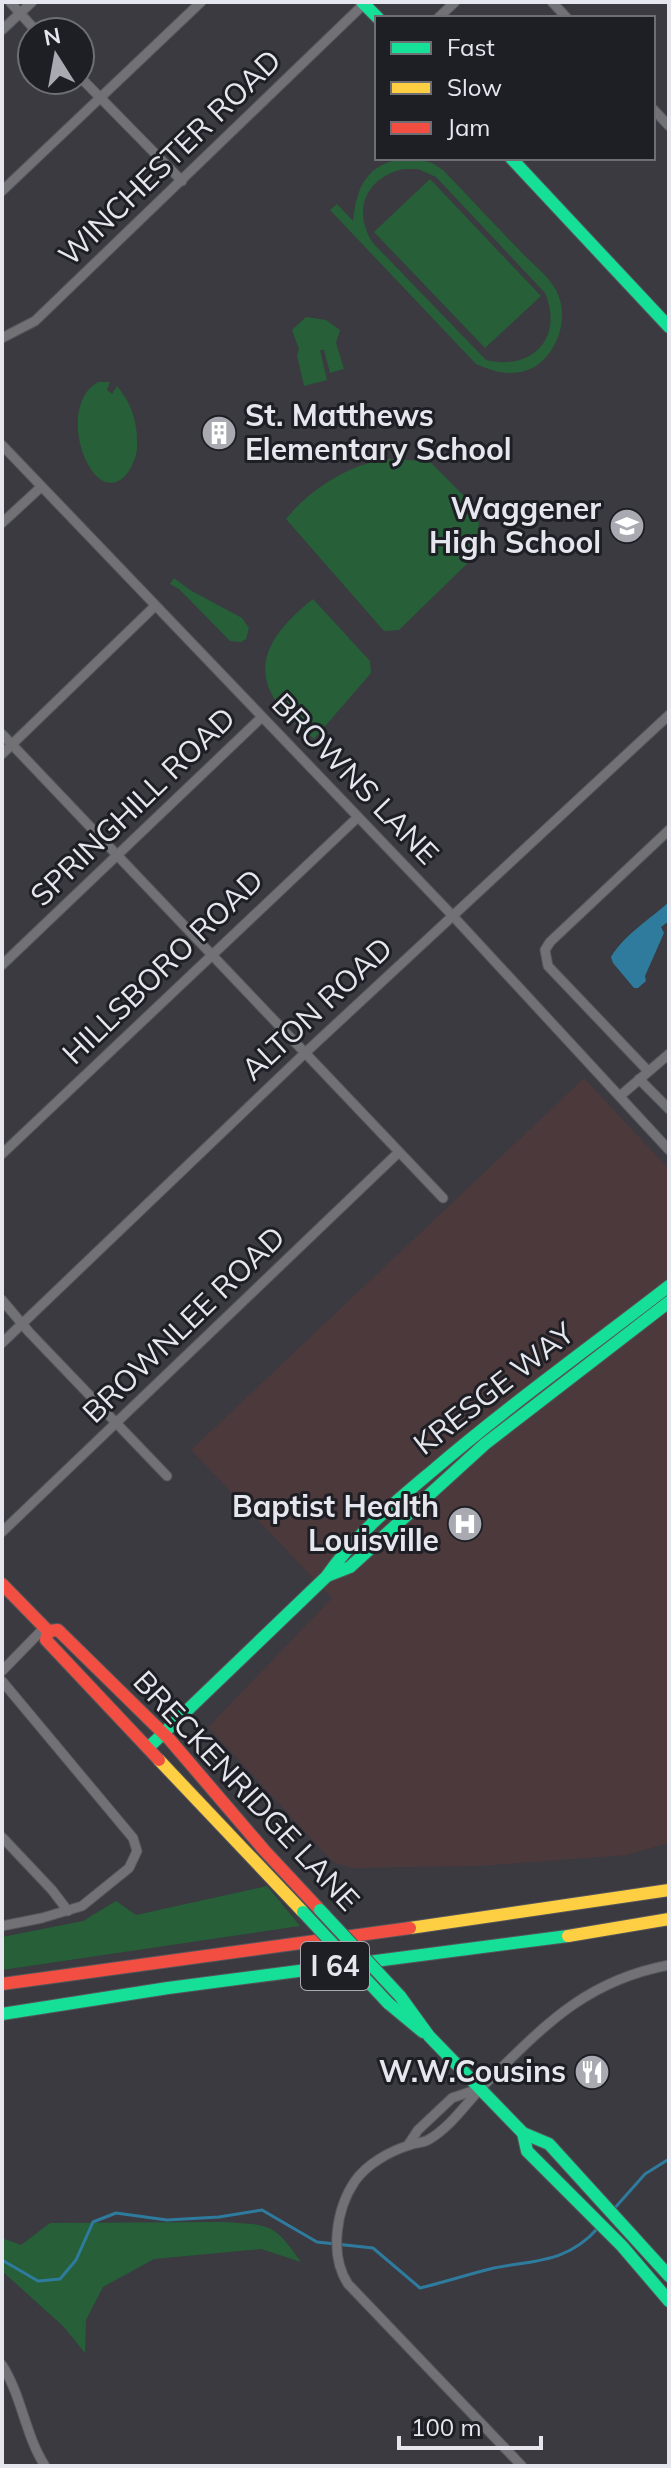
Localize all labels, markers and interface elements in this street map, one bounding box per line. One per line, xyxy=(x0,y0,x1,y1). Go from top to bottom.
north arrow xyxy=(16,16,96,96)
legend xyxy=(375,16,655,160)
text: N xyxy=(41,21,63,52)
text: Fast xyxy=(447,32,495,62)
street label: WINCHESTER ROAD xyxy=(50,41,289,273)
text: Slow xyxy=(447,72,502,102)
text: Jam xyxy=(447,112,490,142)
place label: St. Matthews Elementary School xyxy=(245,396,512,468)
building icon: St. Matthews Elementary School xyxy=(200,414,238,452)
place label: Waggener High School xyxy=(429,489,601,561)
school or university icon: Waggener High School xyxy=(608,507,646,545)
street label: BROWNS LANE xyxy=(264,685,447,872)
street label: SPRINGHILL ROAD xyxy=(22,699,243,914)
street label: HILLSBORO ROAD xyxy=(54,861,271,1072)
street label: ALTON ROAD xyxy=(233,929,400,1088)
street label: BROWNLEE ROAD xyxy=(74,1218,292,1431)
street label: KRESGE WAY xyxy=(406,1313,582,1463)
place label: Baptist Health Louisville xyxy=(232,1487,439,1559)
hospital icon: Baptist Health Louisville xyxy=(446,1505,484,1543)
street label: BRECKENRIDGE LANE xyxy=(126,1662,368,1918)
road number: I 64 xyxy=(301,1942,369,1990)
place label: W.W.Cousins xyxy=(379,2052,566,2090)
restaurant icon: W.W.Cousins xyxy=(573,2053,611,2091)
scale bar xyxy=(399,2400,541,2450)
text: 100 m xyxy=(411,2412,482,2442)

